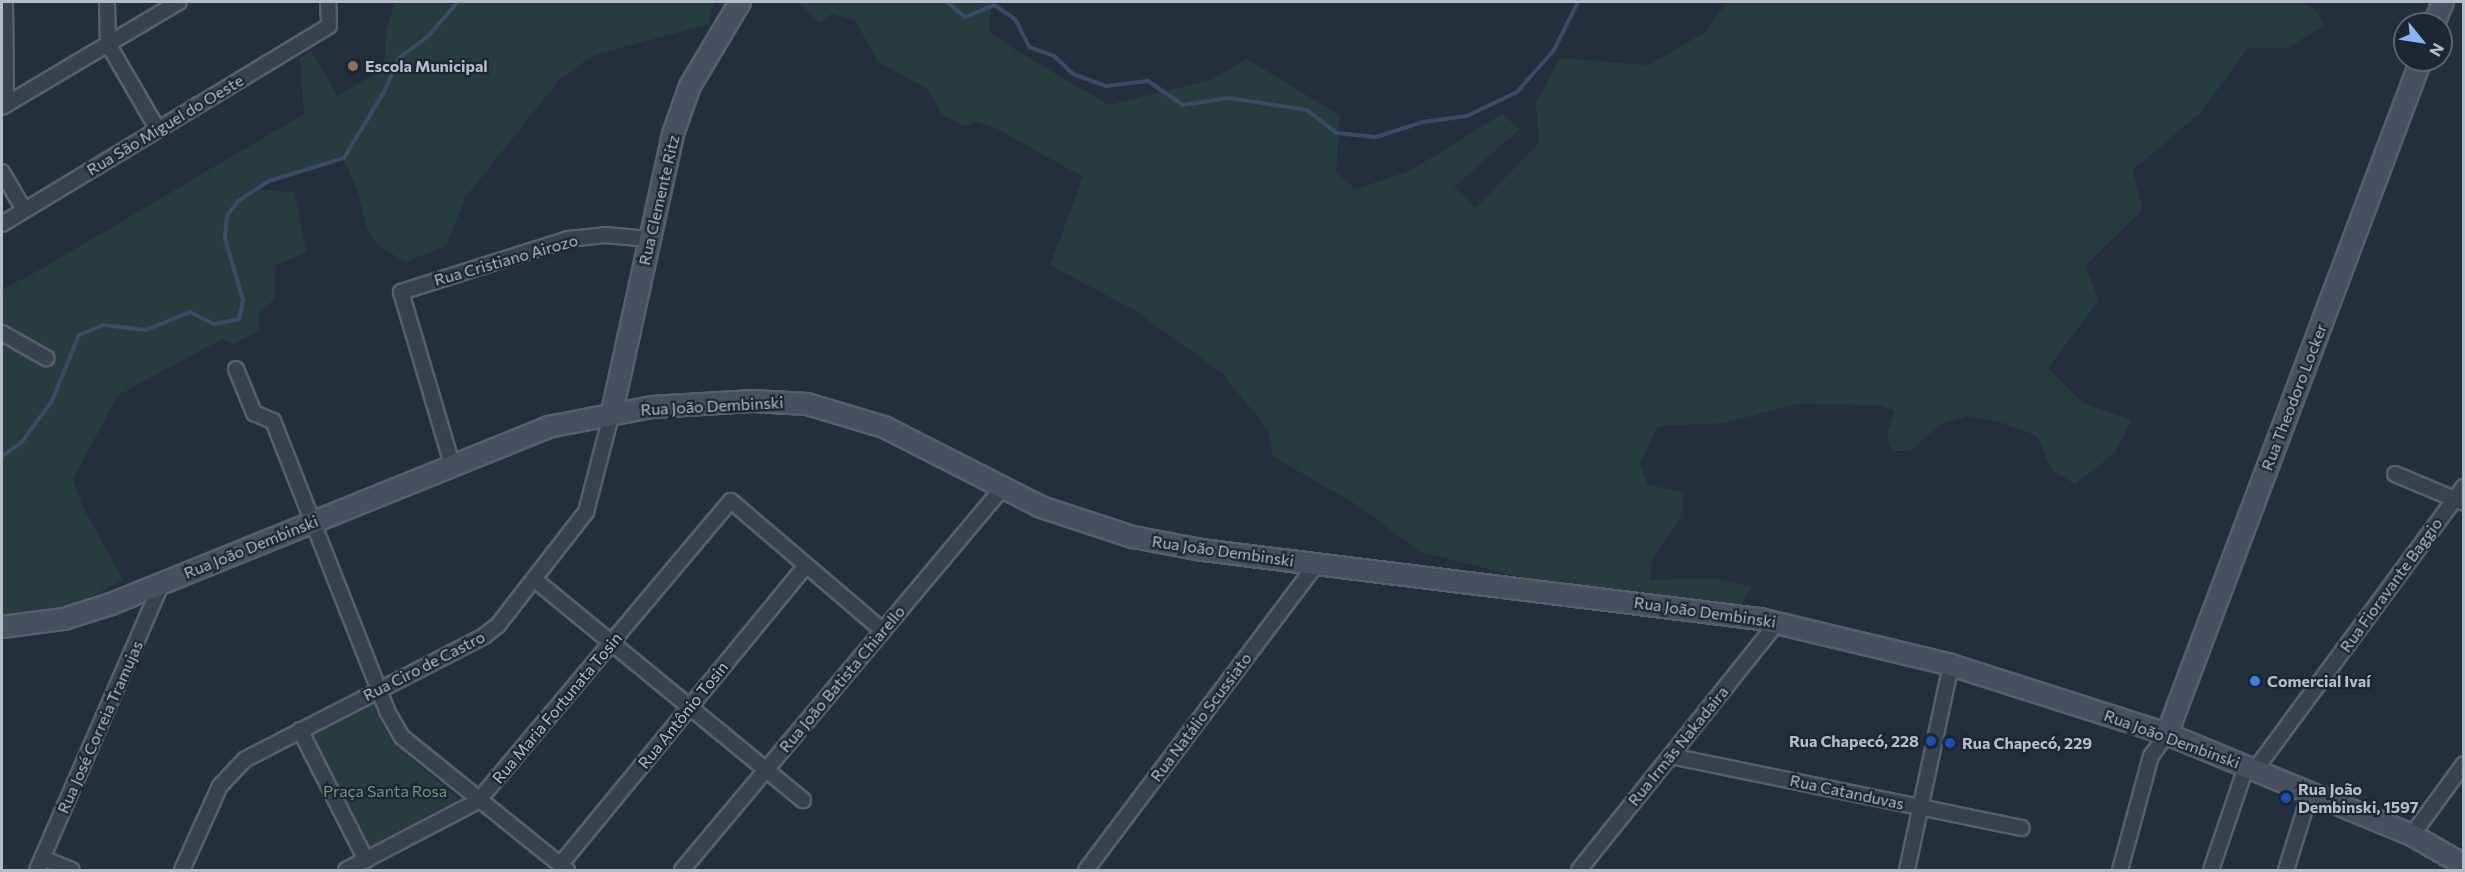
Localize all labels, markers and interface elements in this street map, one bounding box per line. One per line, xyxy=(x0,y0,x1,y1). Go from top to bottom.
north arrow xyxy=(2393,12,2453,72)
text: N xyxy=(2426,40,2449,60)
place label: Escola Municipal xyxy=(365,56,488,76)
marker: Escola Municipal xyxy=(346,59,360,73)
street label: Rua São Miguel do Oeste xyxy=(83,71,247,179)
street label: Rua Clemente Ritz xyxy=(635,133,683,267)
street label: Rua Cristiano Airozo xyxy=(432,230,580,290)
street label: Rua Theodoro Locker xyxy=(2257,321,2331,473)
street label: Rua João Dembinski xyxy=(640,393,784,419)
street label: Rua João Dembinski xyxy=(181,511,321,583)
street label: Rua Fioravante Baggio xyxy=(2336,514,2446,656)
street label: Rua João Dembinski xyxy=(1151,532,1295,570)
street label: Rua João Dembinski xyxy=(1633,593,1777,631)
street label: Rua João Batista Chiarello xyxy=(775,602,909,756)
street label: Rua Ciro de Castro xyxy=(360,627,488,705)
street label: Rua Maria Fortunata Tosin xyxy=(488,629,626,787)
street label: Rua José Correia Tramujas xyxy=(53,638,147,816)
street label: Rua Natálio Scussiato xyxy=(1146,649,1256,785)
street label: Rua Antônio Tosin xyxy=(634,658,732,772)
place label: Comercial Ivaí xyxy=(2267,671,2371,691)
marker: Comercial Ivaí xyxy=(2248,674,2262,688)
street label: Rua Irmãs Nakadaira xyxy=(1624,682,1732,810)
street label: Rua João Dembinski xyxy=(2101,706,2243,772)
place label: Rua Chapecó, 228 xyxy=(1789,731,1919,751)
place label: Rua Chapecó, 229 xyxy=(1962,733,2092,753)
marker: Rua Chapecó, 228 xyxy=(1924,734,1938,748)
marker: Rua Chapecó, 229 xyxy=(1943,736,1957,750)
street label: Rua Catanduvas xyxy=(1788,771,1906,813)
place label: Rua João Dembinski, 1597 xyxy=(2298,779,2419,817)
park label: Praça Santa Rosa xyxy=(323,781,447,801)
marker: Rua João Dembinski, 1597 xyxy=(2279,791,2293,805)

